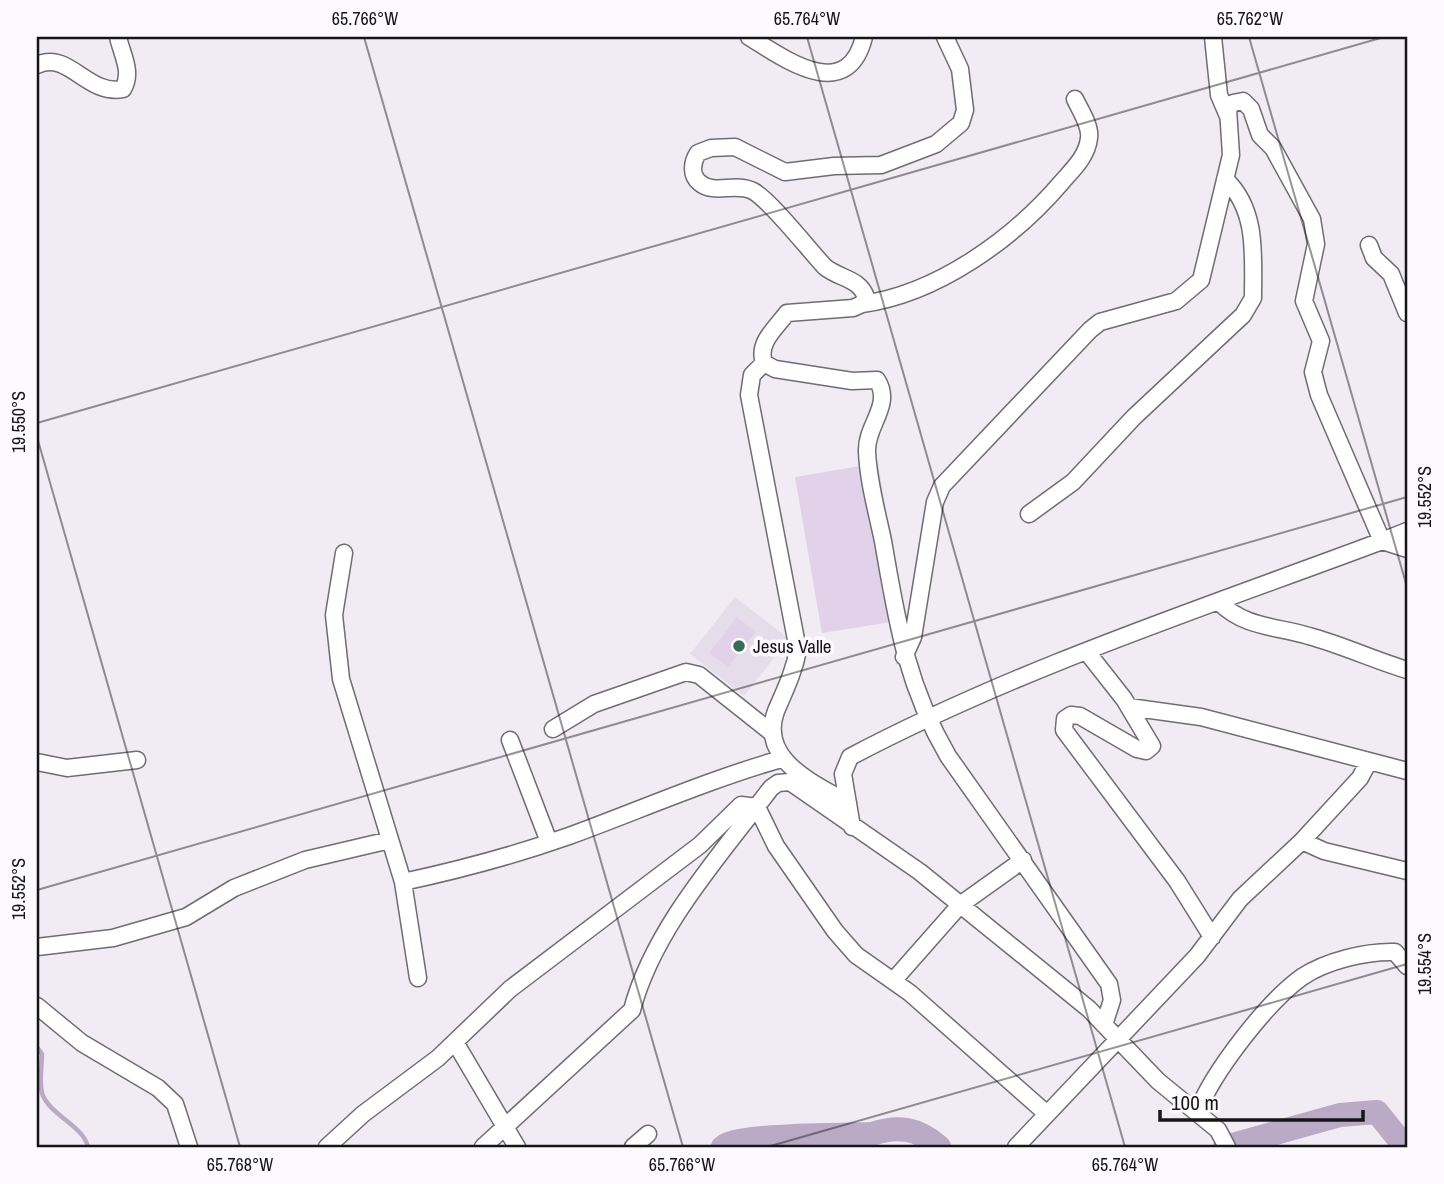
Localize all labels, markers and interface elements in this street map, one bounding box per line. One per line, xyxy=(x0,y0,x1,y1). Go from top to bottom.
text: 65.766°W xyxy=(332,6,398,31)
text: 65.764°W xyxy=(774,6,840,31)
text: 65.762°W xyxy=(1217,6,1283,31)
text: 19.550°S xyxy=(6,391,31,453)
text: 19.552°S xyxy=(1412,466,1437,528)
place label: Jesus Valle xyxy=(753,633,832,659)
marker: Jesus Valle xyxy=(731,638,747,654)
text: 19.552°S xyxy=(6,858,31,920)
text: 19.554°S xyxy=(1412,933,1437,995)
scale bar xyxy=(1160,1079,1364,1123)
text: 100 m xyxy=(1171,1088,1219,1117)
text: 65.768°W xyxy=(207,1152,273,1177)
text: 65.766°W xyxy=(649,1152,715,1177)
text: 65.764°W xyxy=(1092,1152,1158,1177)

